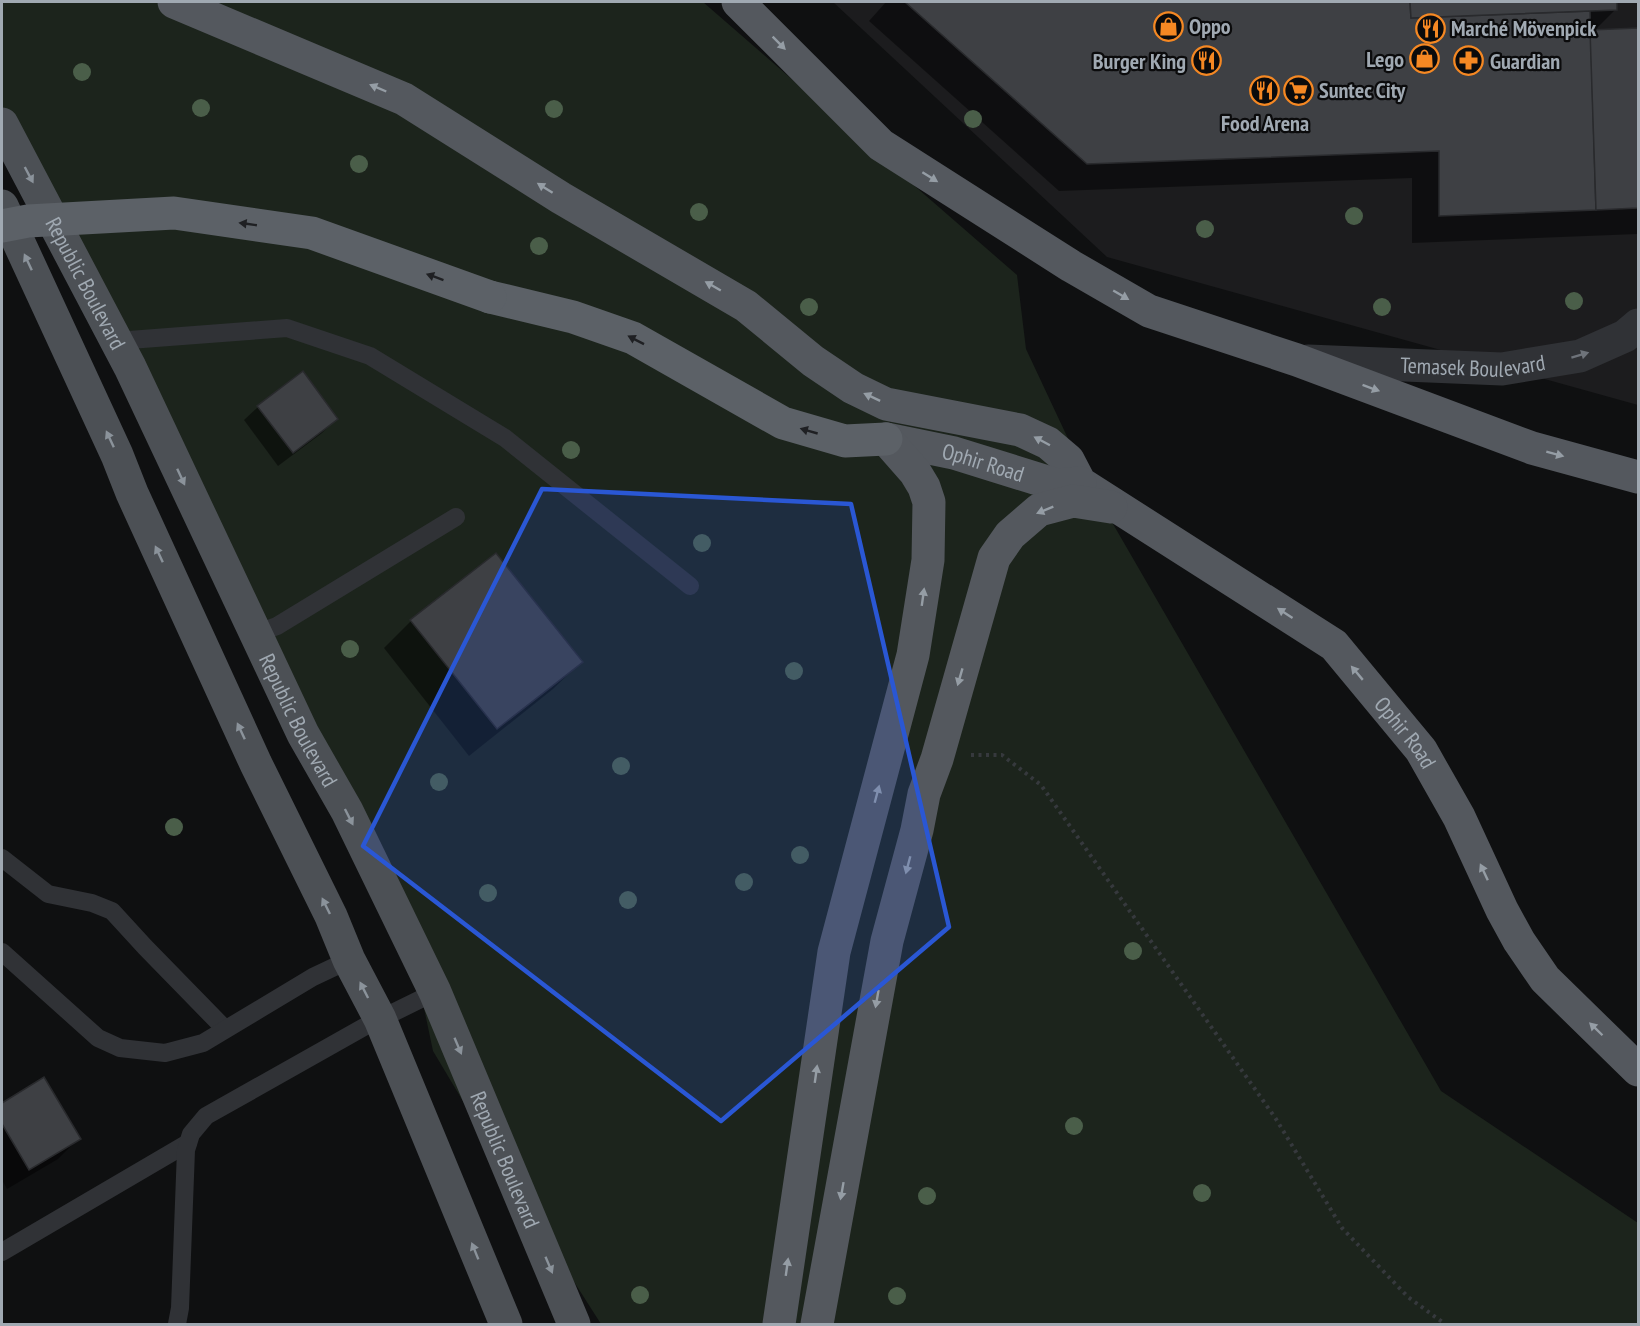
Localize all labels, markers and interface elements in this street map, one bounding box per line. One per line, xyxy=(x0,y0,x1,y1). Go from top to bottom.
shop icon: Oppo xyxy=(1152,10,1184,42)
place label: Oppo xyxy=(1189,12,1231,40)
restaurant icon: Marché Mövenpick xyxy=(1414,12,1446,44)
place label: Marché Mövenpick xyxy=(1451,14,1597,42)
one-way arrow xyxy=(772,36,787,50)
shop icon: Lego xyxy=(1409,43,1441,75)
restaurant icon: Burger King xyxy=(1191,45,1223,77)
place label: Lego xyxy=(1366,45,1404,73)
pharmacy icon: Guardian xyxy=(1453,45,1485,77)
place label: Burger King xyxy=(1093,47,1186,75)
place label: Guardian xyxy=(1490,47,1560,75)
supermarket icon: Suntec City xyxy=(1282,74,1314,106)
restaurant icon: Food Arena xyxy=(1249,75,1281,107)
place label: Suntec City xyxy=(1319,76,1407,104)
one-way arrow xyxy=(368,83,386,93)
place label: Food Arena xyxy=(1221,109,1309,137)
one-way arrow xyxy=(25,167,34,184)
one-way arrow xyxy=(922,171,939,182)
one-way arrow xyxy=(537,182,553,193)
street label: Republic Boulevard xyxy=(40,212,132,354)
one-way arrow xyxy=(239,219,258,228)
one-way arrow xyxy=(22,253,32,271)
one-way arrow xyxy=(426,272,444,282)
one-way arrow xyxy=(705,281,721,292)
one-way arrow xyxy=(1113,290,1129,301)
one-way arrow xyxy=(628,336,645,345)
street label: Temasek Boulevard xyxy=(1400,348,1547,383)
one-way arrow xyxy=(1571,350,1589,359)
one-way arrow xyxy=(1363,384,1381,394)
one-way arrow xyxy=(864,393,881,402)
one-way arrow xyxy=(799,425,818,435)
one-way arrow xyxy=(105,430,114,447)
one-way arrow xyxy=(1033,436,1050,446)
street label: Ophir Road xyxy=(940,437,1028,488)
one-way arrow xyxy=(1546,450,1564,460)
one-way arrow xyxy=(177,468,186,485)
one-way arrow xyxy=(1035,505,1053,515)
one-way arrow xyxy=(155,545,164,562)
one-way arrow xyxy=(918,588,927,607)
one-way arrow xyxy=(1276,608,1293,619)
street label: Republic Boulevard xyxy=(253,649,344,792)
one-way arrow xyxy=(1352,666,1364,681)
one-way arrow xyxy=(955,668,964,686)
street label: Ophir Road xyxy=(1368,691,1443,773)
one-way arrow xyxy=(236,722,245,739)
one-way arrow xyxy=(872,785,882,804)
one-way arrow xyxy=(344,808,354,826)
one-way arrow xyxy=(903,856,912,874)
one-way arrow xyxy=(1480,863,1489,880)
one-way arrow xyxy=(321,898,331,915)
one-way arrow xyxy=(360,981,369,998)
one-way arrow xyxy=(872,989,881,1008)
one-way arrow xyxy=(1589,1022,1604,1036)
one-way arrow xyxy=(453,1038,463,1056)
one-way arrow xyxy=(811,1064,820,1083)
street label: Republic Boulevard xyxy=(464,1087,546,1232)
one-way arrow xyxy=(837,1181,846,1200)
one-way arrow xyxy=(470,1242,479,1260)
one-way arrow xyxy=(545,1256,554,1274)
one-way arrow xyxy=(783,1257,792,1276)

